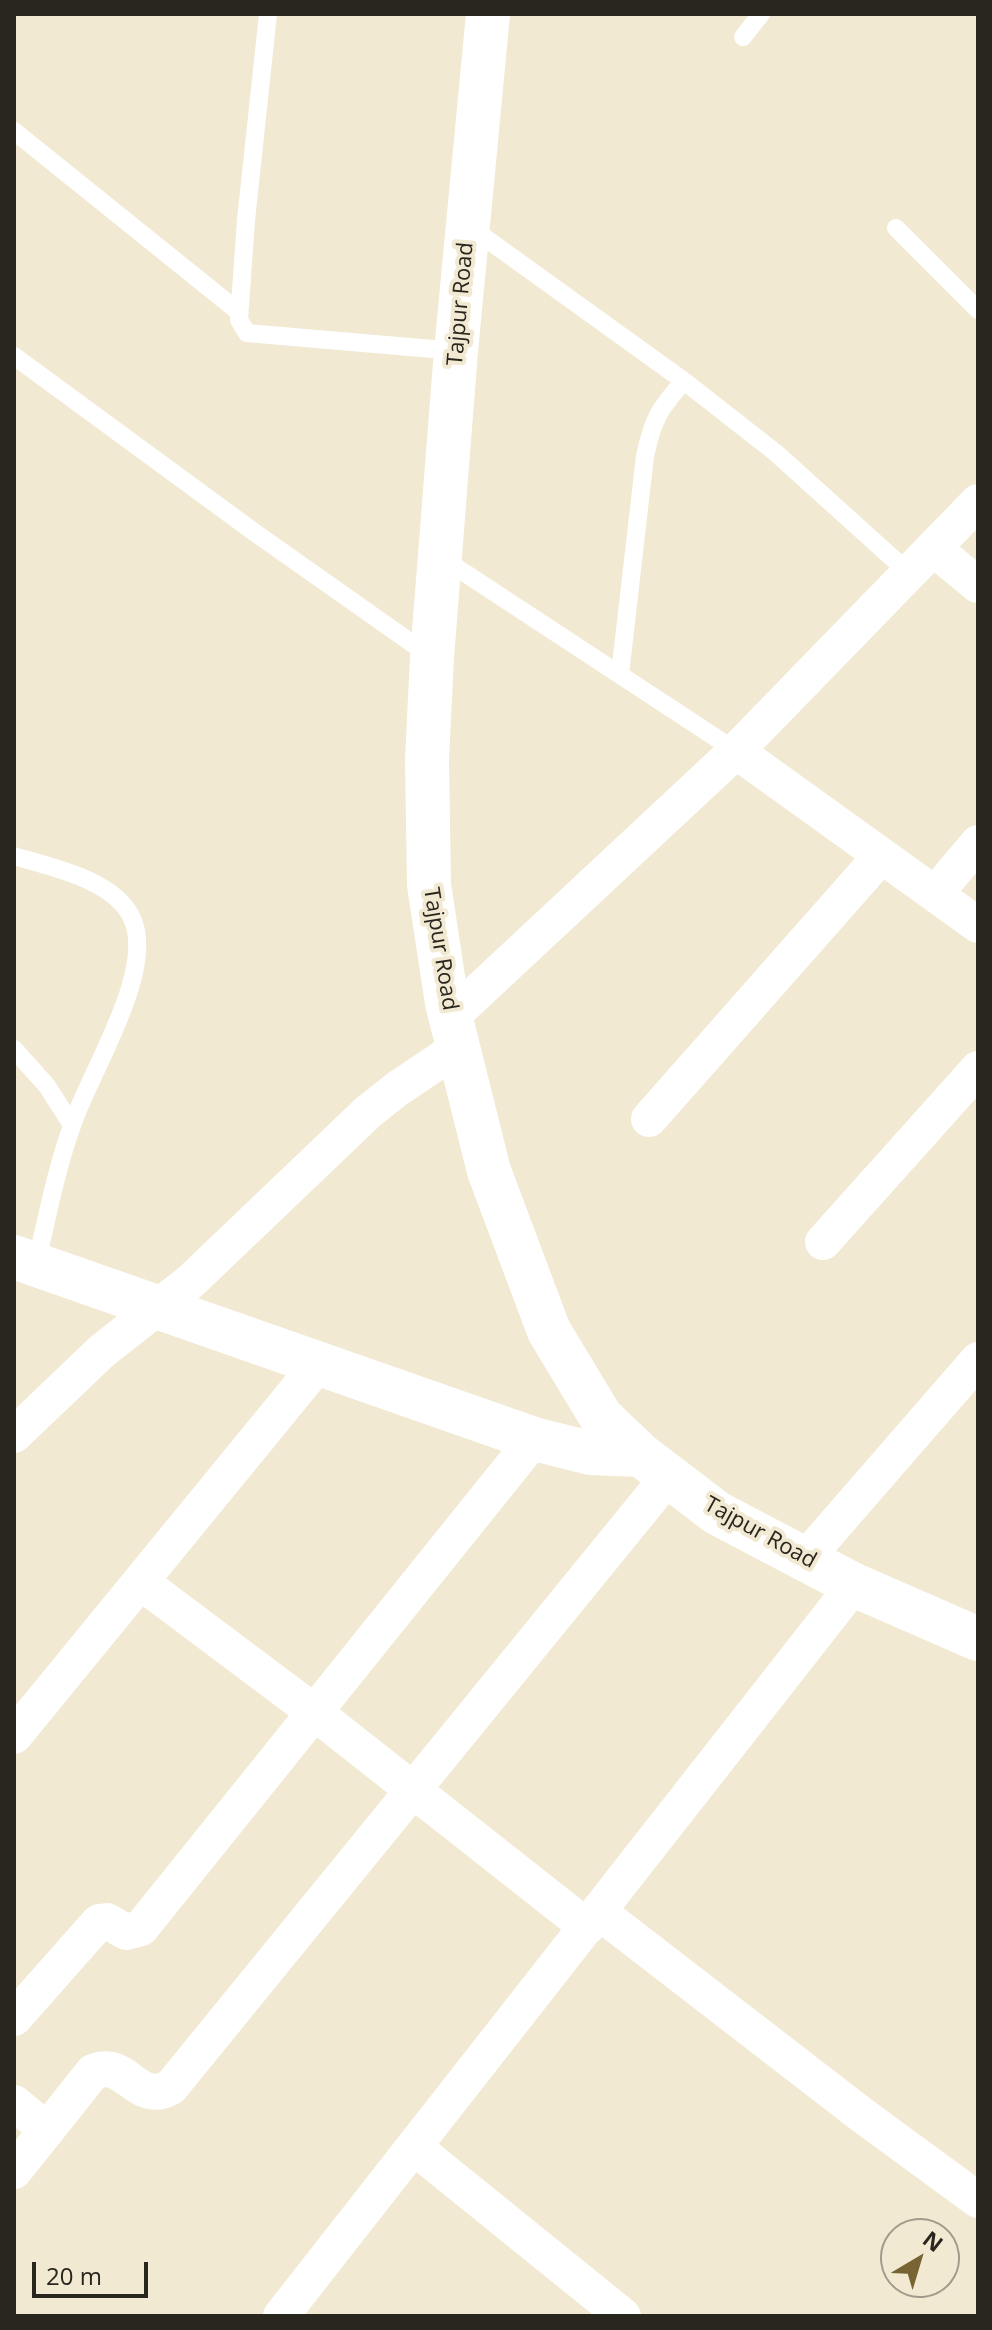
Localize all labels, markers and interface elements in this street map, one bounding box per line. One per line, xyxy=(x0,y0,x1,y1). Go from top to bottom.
street label: Tajpur Road xyxy=(442,241,480,367)
street label: Tajpur Road xyxy=(417,886,463,1012)
street label: Tajpur Road xyxy=(699,1491,821,1575)
north arrow xyxy=(880,2218,960,2298)
text: N xyxy=(917,2223,950,2258)
scale bar xyxy=(36,2246,152,2296)
text: 20 m xyxy=(46,2259,102,2292)

